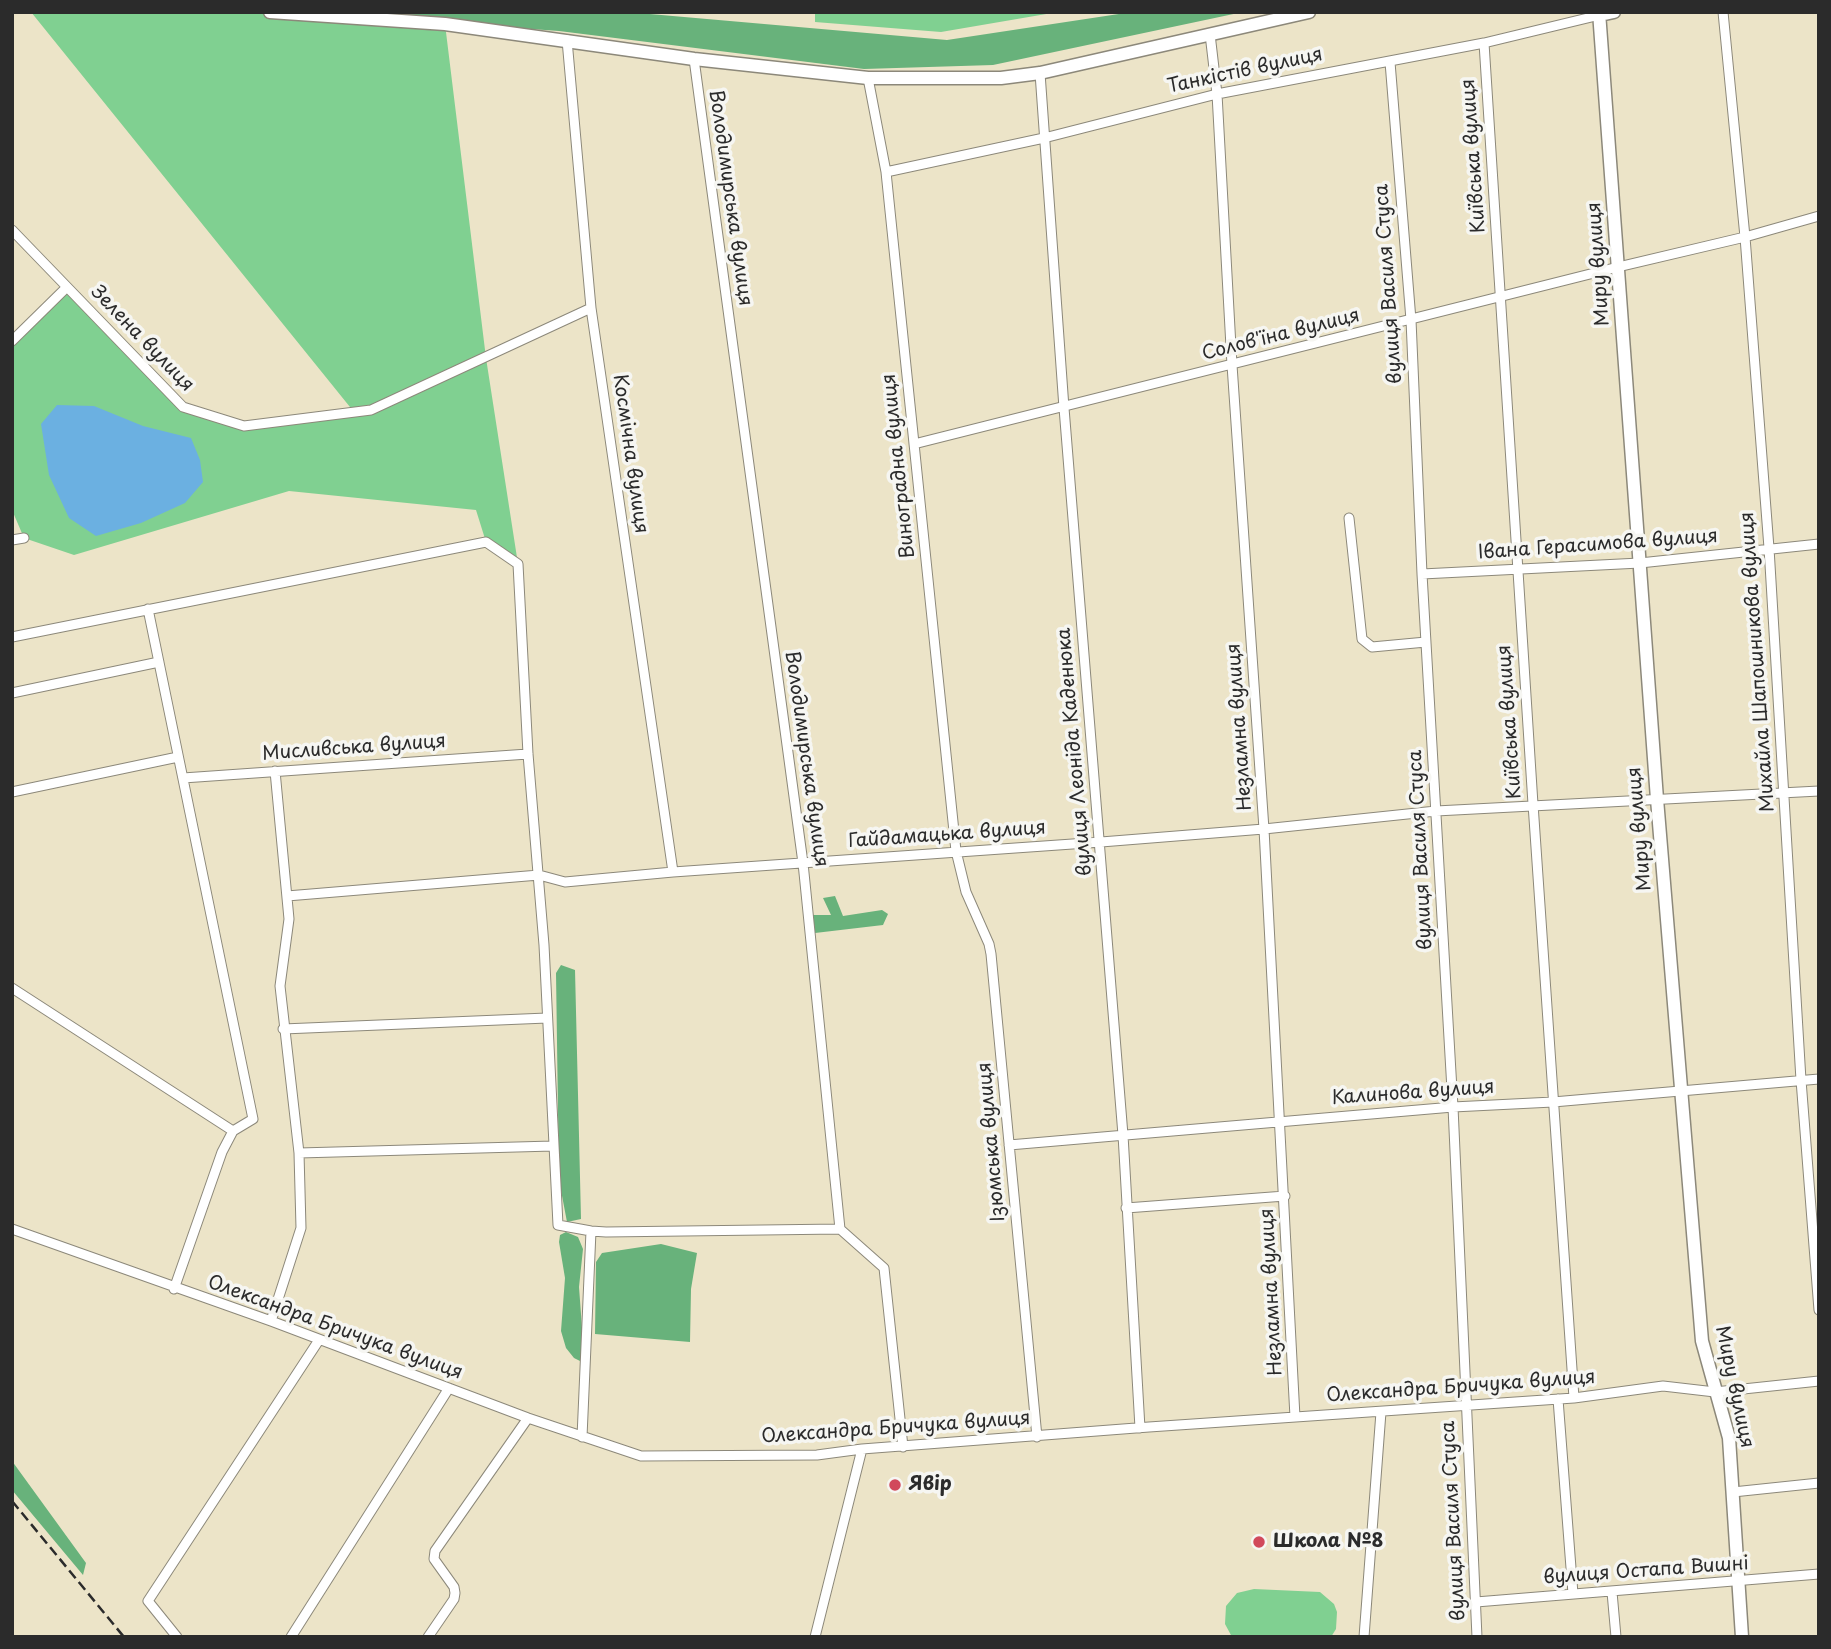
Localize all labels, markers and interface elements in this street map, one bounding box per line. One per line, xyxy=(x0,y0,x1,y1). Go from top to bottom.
street label: Танкістів вулиця xyxy=(1165,43,1325,99)
street label: Київська вулиця xyxy=(1457,78,1491,234)
street label: Володимирська вулиця xyxy=(704,88,756,308)
street label: вулиця Василя Стуса xyxy=(1371,183,1407,385)
street label: Миру вулиця xyxy=(1583,201,1615,327)
street label: Зелена вулиця xyxy=(86,281,198,397)
street label: Солов'їна вулиця xyxy=(1200,304,1362,366)
street label: Космічна вулиця xyxy=(608,373,652,535)
street label: Виноградна вулиця xyxy=(878,373,920,559)
street label: Михайла Шапошникова вулиця xyxy=(1736,511,1780,813)
street label: Івана Герасимова вулиця xyxy=(1477,525,1719,565)
street label: вулиця Леоніда Каденюка xyxy=(1053,627,1097,877)
street label: Незламна вулиця xyxy=(1223,643,1257,811)
street label: Київська вулиця xyxy=(1493,644,1527,800)
street label: Володимирська вулиця xyxy=(780,649,832,869)
street label: Мисливська вулиця xyxy=(261,730,447,766)
street label: вулиця Василя Стуса xyxy=(1404,749,1438,951)
street label: Миру вулиця xyxy=(1623,766,1657,892)
street label: Гайдамацька вулиця xyxy=(847,817,1047,853)
street label: Ізюмська вулиця xyxy=(974,1061,1010,1223)
street label: Калинова вулиця xyxy=(1331,1076,1495,1110)
street label: Незламна вулиця xyxy=(1256,1208,1288,1376)
street label: Олександра Бричука вулиця xyxy=(204,1271,466,1385)
street label: Миру вулиця xyxy=(1710,1324,1758,1450)
street label: Олександра Бричука вулиця xyxy=(1326,1366,1596,1408)
street label: Олександра Бричука вулиця xyxy=(761,1407,1031,1449)
street label: вулиця Василя Стуса xyxy=(1437,1420,1471,1622)
place label: Явiр xyxy=(909,1474,952,1496)
marker: Явiр xyxy=(887,1477,903,1493)
place label: Школа №8 xyxy=(1273,1531,1383,1553)
marker: Школа №8 xyxy=(1251,1534,1267,1550)
street label: вулиця Остапа Вишні xyxy=(1542,1552,1750,1590)

